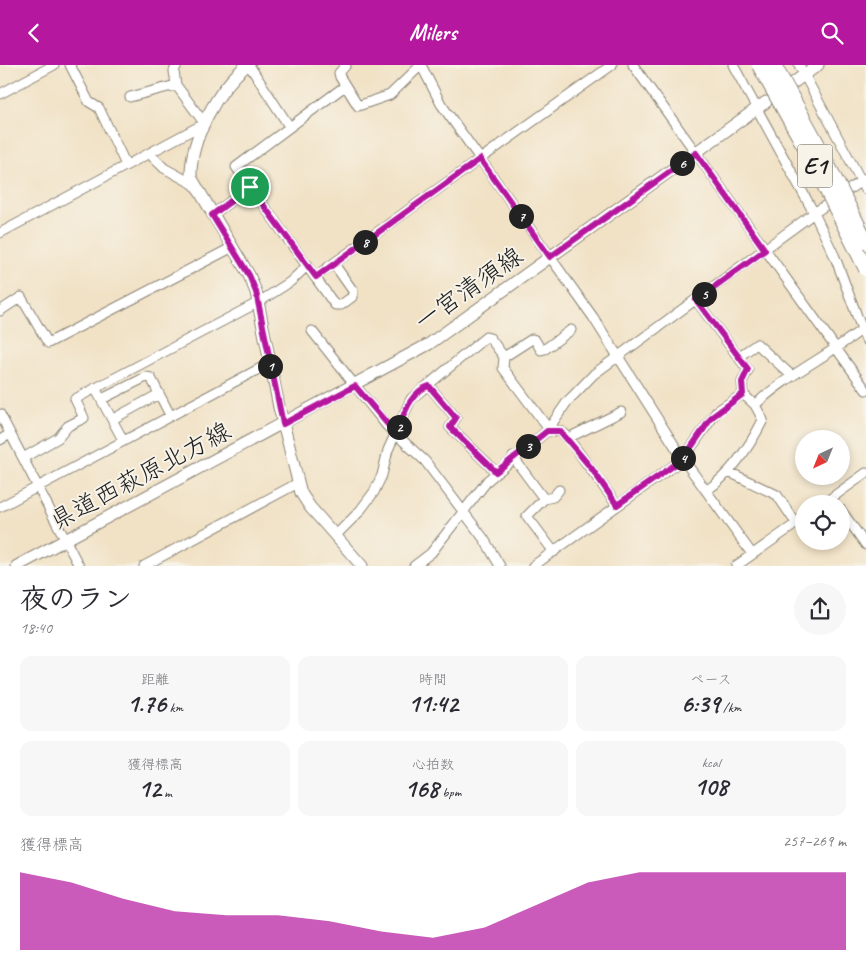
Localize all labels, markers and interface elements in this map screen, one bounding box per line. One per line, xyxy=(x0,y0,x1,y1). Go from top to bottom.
icon: back xyxy=(20,19,48,47)
text: Milers xyxy=(409,19,457,47)
icon: search xyxy=(818,19,846,47)
road number: E1 xyxy=(798,145,832,187)
pin: 6 xyxy=(670,151,694,175)
text: 6 xyxy=(679,155,686,172)
pin xyxy=(229,166,271,208)
icon: arrive xyxy=(236,173,264,201)
pin: 7 xyxy=(508,203,534,229)
text: 7 xyxy=(518,208,525,225)
pin: 8 xyxy=(352,229,378,255)
text: 8 xyxy=(362,234,369,251)
street label: 一宮清須線 xyxy=(408,240,529,338)
pin: 5 xyxy=(692,281,716,307)
text: 5 xyxy=(701,286,708,303)
pin: 1 xyxy=(258,353,282,379)
text: 1 xyxy=(267,358,274,375)
street label: 県道西萩原北方線 xyxy=(45,415,236,537)
pin: 2 xyxy=(386,415,412,439)
text: 2 xyxy=(396,419,403,436)
north arrow xyxy=(795,430,850,485)
map controls xyxy=(795,430,850,550)
pin: 3 xyxy=(516,433,540,459)
text: 3 xyxy=(525,438,532,455)
pin: 4 xyxy=(670,445,696,471)
text: 4 xyxy=(680,450,687,467)
button: locate xyxy=(795,495,850,550)
text: 夜のラン xyxy=(20,581,132,616)
button: share xyxy=(794,583,846,635)
text: 18:40 xyxy=(20,618,52,638)
text: 距離 xyxy=(141,671,169,688)
text: 時間 xyxy=(419,671,447,688)
text: ペース xyxy=(690,671,732,688)
text: 1.76 xyxy=(127,688,166,720)
text: 11:42 xyxy=(408,688,458,720)
text: 6:39 xyxy=(681,688,720,720)
text: km xyxy=(166,699,183,716)
text: /km xyxy=(720,699,741,716)
text: kcal xyxy=(702,754,720,771)
text: 獲得標高 xyxy=(127,756,183,773)
text: 心拍数 xyxy=(412,756,454,773)
text: 108 xyxy=(694,771,728,803)
text: 12 xyxy=(138,773,161,805)
text: 168 xyxy=(405,773,439,805)
text: m xyxy=(161,784,172,801)
text: bpm xyxy=(439,784,461,801)
text: 257–269 m xyxy=(783,831,846,851)
text: 獲得標高 xyxy=(20,835,84,855)

